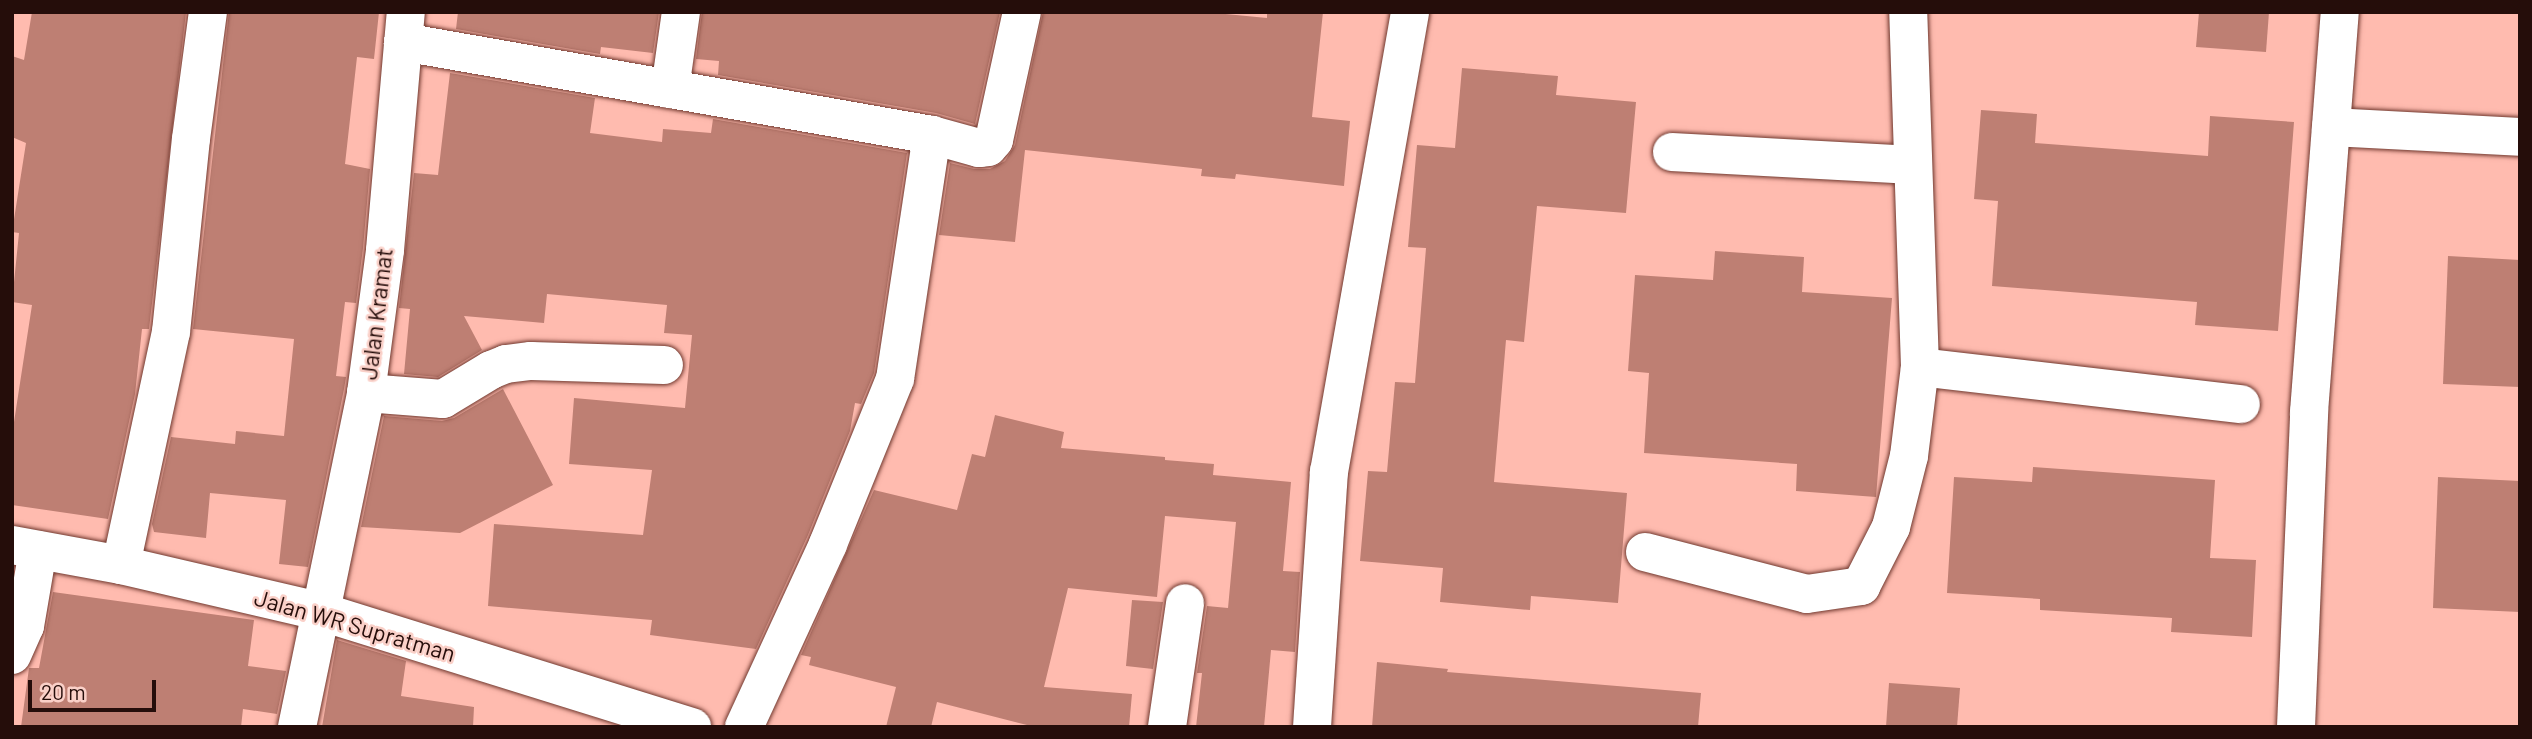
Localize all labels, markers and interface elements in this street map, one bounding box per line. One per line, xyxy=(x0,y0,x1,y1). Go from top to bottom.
street label: Jalan Kramat xyxy=(354,247,398,381)
street label: Jalan WR Supratman xyxy=(251,583,459,667)
scale bar xyxy=(32,666,159,710)
text: 20 m xyxy=(41,679,86,704)

